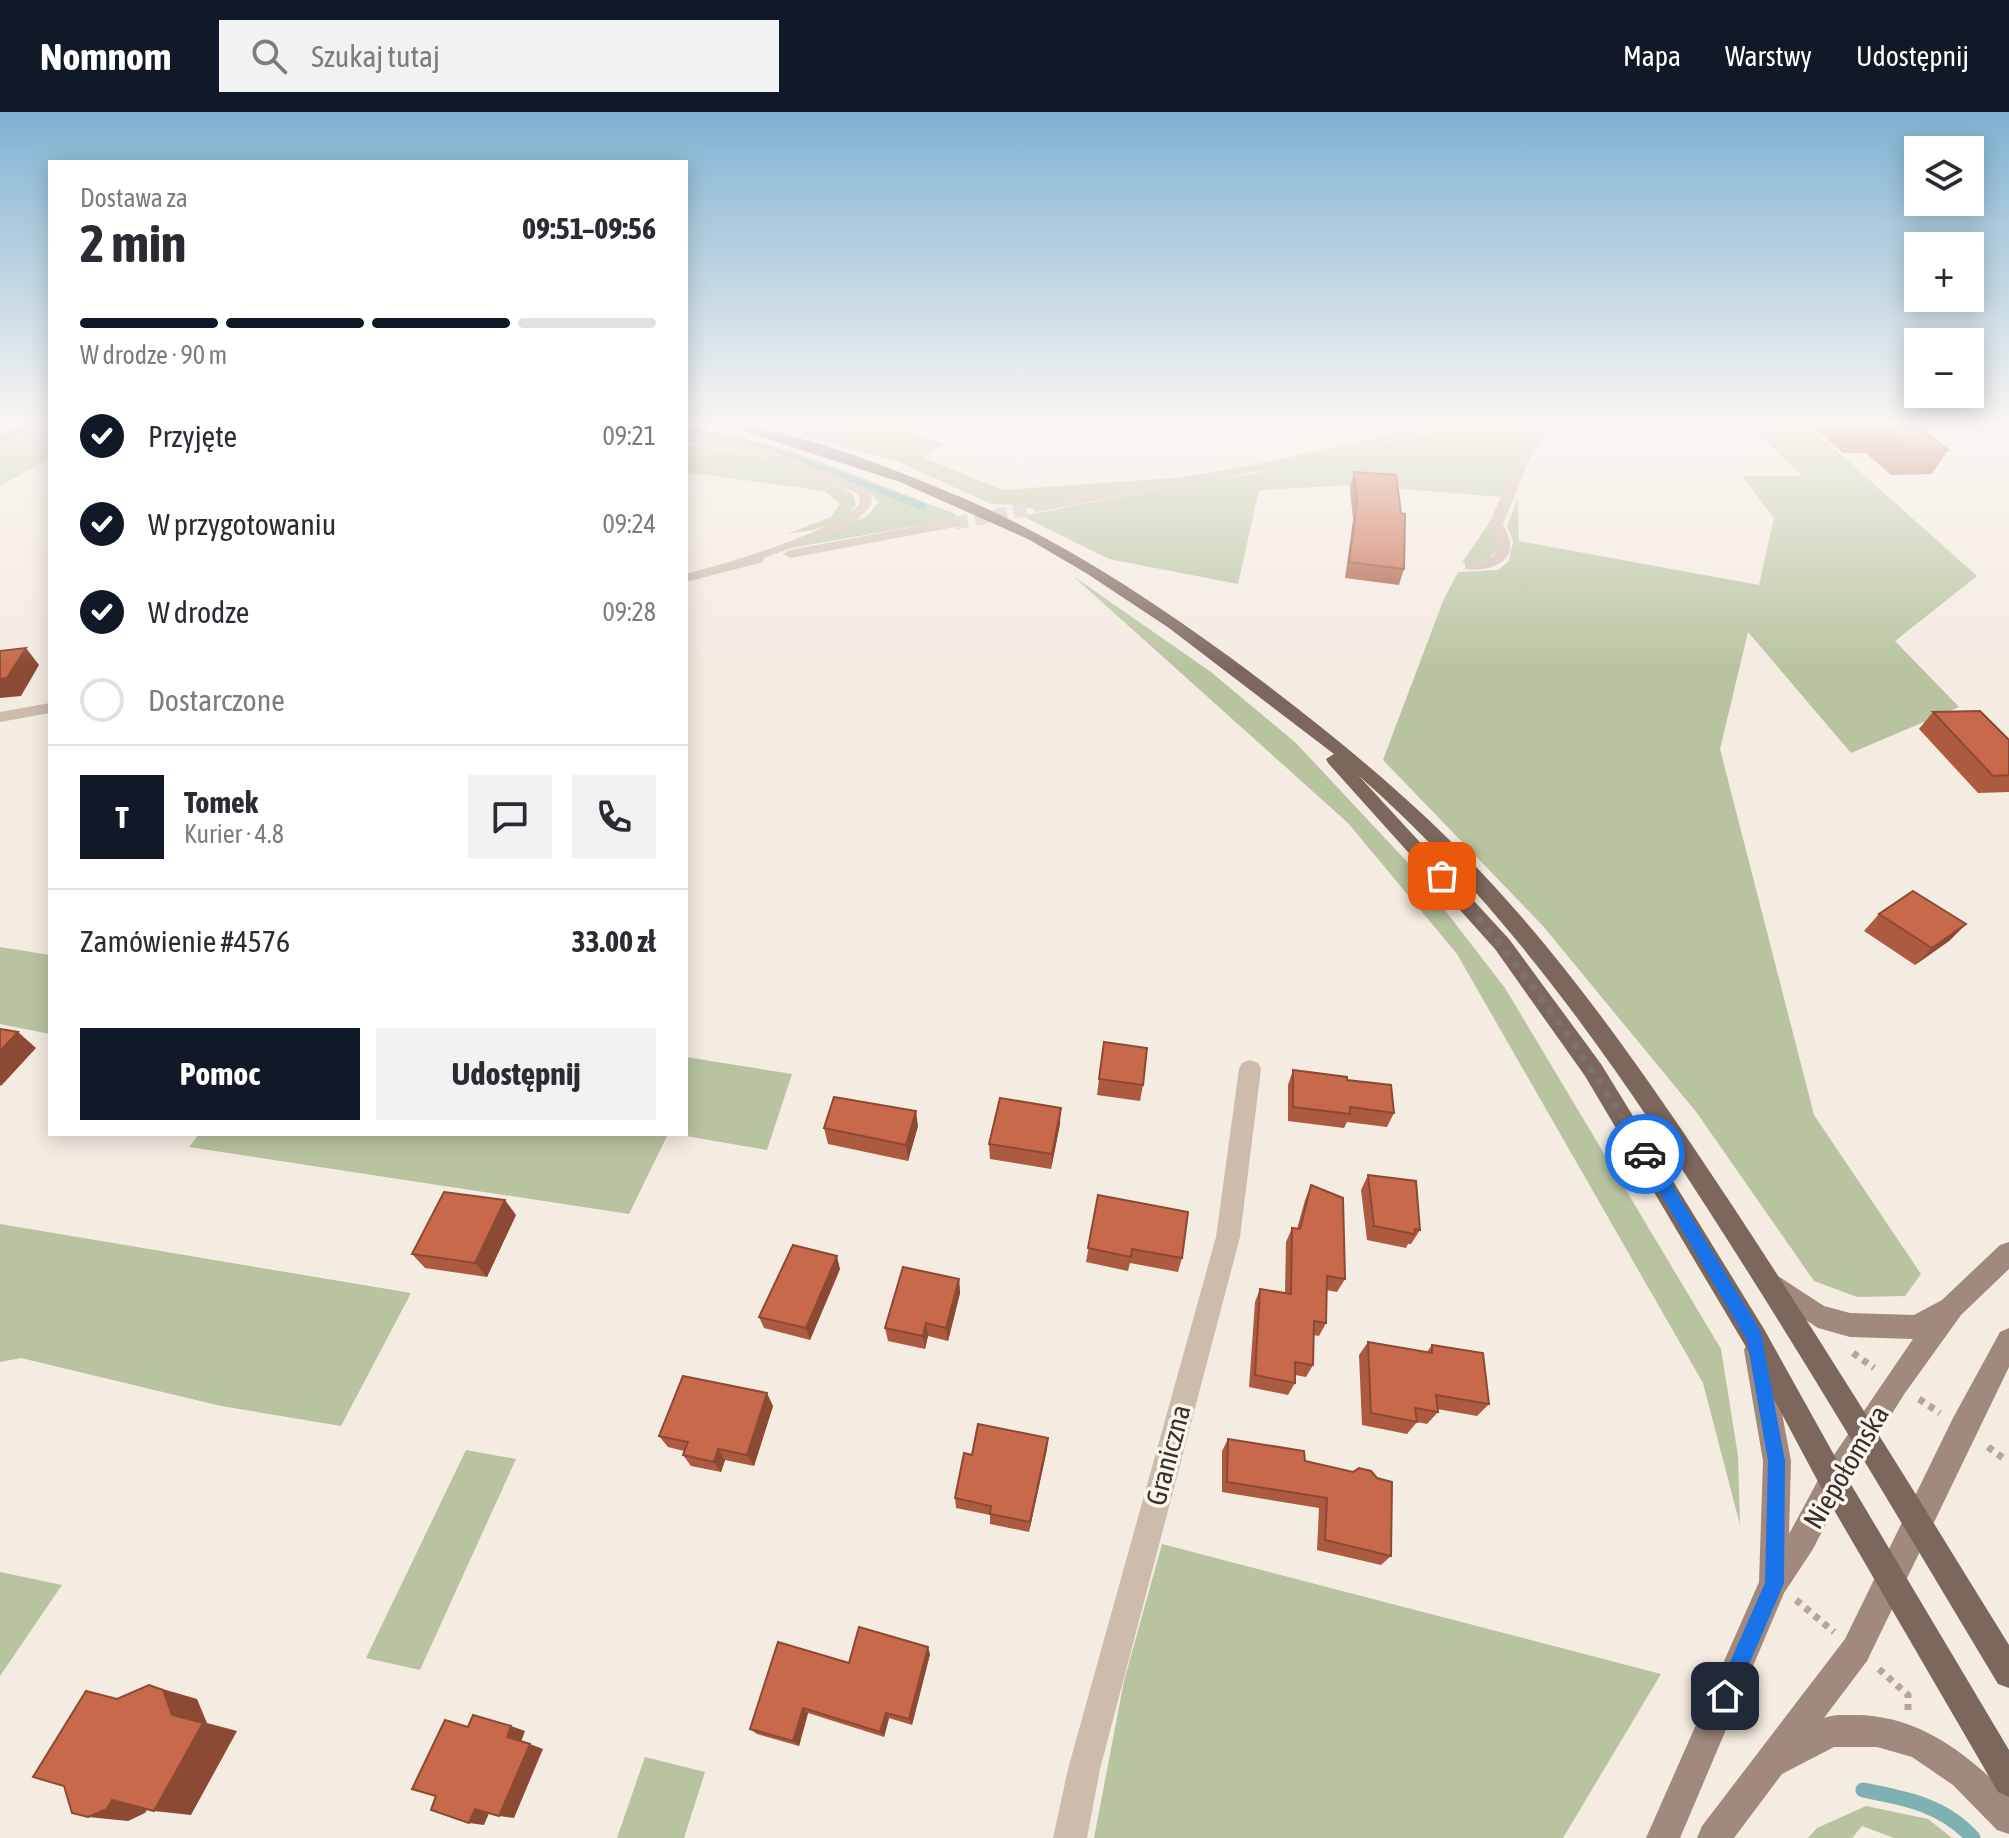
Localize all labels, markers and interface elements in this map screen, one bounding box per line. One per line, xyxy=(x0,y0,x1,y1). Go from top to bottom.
search box xyxy=(219,20,779,92)
icon: search xyxy=(247,34,291,78)
text: Nomnom xyxy=(40,35,171,78)
text: Szukaj tutaj xyxy=(311,39,440,73)
text: Mapa xyxy=(1623,40,1681,72)
text: Warstwy xyxy=(1725,40,1812,72)
text: Udostępnij xyxy=(1856,40,1969,72)
map controls xyxy=(1904,136,1984,408)
button: layers xyxy=(1904,136,1984,216)
text: Dostawa za xyxy=(80,183,188,213)
text: 09:51–09:56 xyxy=(522,211,656,245)
text: 2 min xyxy=(80,213,186,273)
button: + xyxy=(1904,232,1984,312)
button: − xyxy=(1904,328,1984,408)
text: W drodze · 90 m xyxy=(80,340,227,370)
icon: check xyxy=(80,414,124,458)
text: Przyjęte xyxy=(148,419,237,453)
text: 09:21 xyxy=(602,421,656,451)
icon: check xyxy=(80,502,124,546)
text: W przygotowaniu xyxy=(148,507,336,541)
text: 09:24 xyxy=(602,509,656,539)
icon: check xyxy=(80,590,124,634)
text: W drodze xyxy=(148,595,249,629)
text: 09:28 xyxy=(602,597,656,627)
text: Dostarczone xyxy=(148,683,285,717)
button: chat xyxy=(468,775,552,859)
button: phone xyxy=(572,775,656,859)
text: Tomek xyxy=(184,785,258,819)
text: T xyxy=(115,800,129,834)
text: Kurier · 4.8 xyxy=(184,819,284,849)
pin xyxy=(1408,842,1476,910)
icon: bag xyxy=(1420,854,1464,898)
text: Zamówienie #4576 xyxy=(80,924,290,958)
text: 33.00 zł xyxy=(571,924,656,958)
button: Pomoc xyxy=(80,1028,360,1120)
button: Udostępnij xyxy=(376,1028,656,1120)
courier xyxy=(1605,1114,1685,1194)
icon: car xyxy=(1623,1132,1667,1176)
street label: Niepołomska xyxy=(1797,1400,1895,1534)
street label: Graniczna xyxy=(1139,1401,1197,1509)
pin xyxy=(1691,1662,1759,1730)
icon: home xyxy=(1703,1674,1747,1718)

